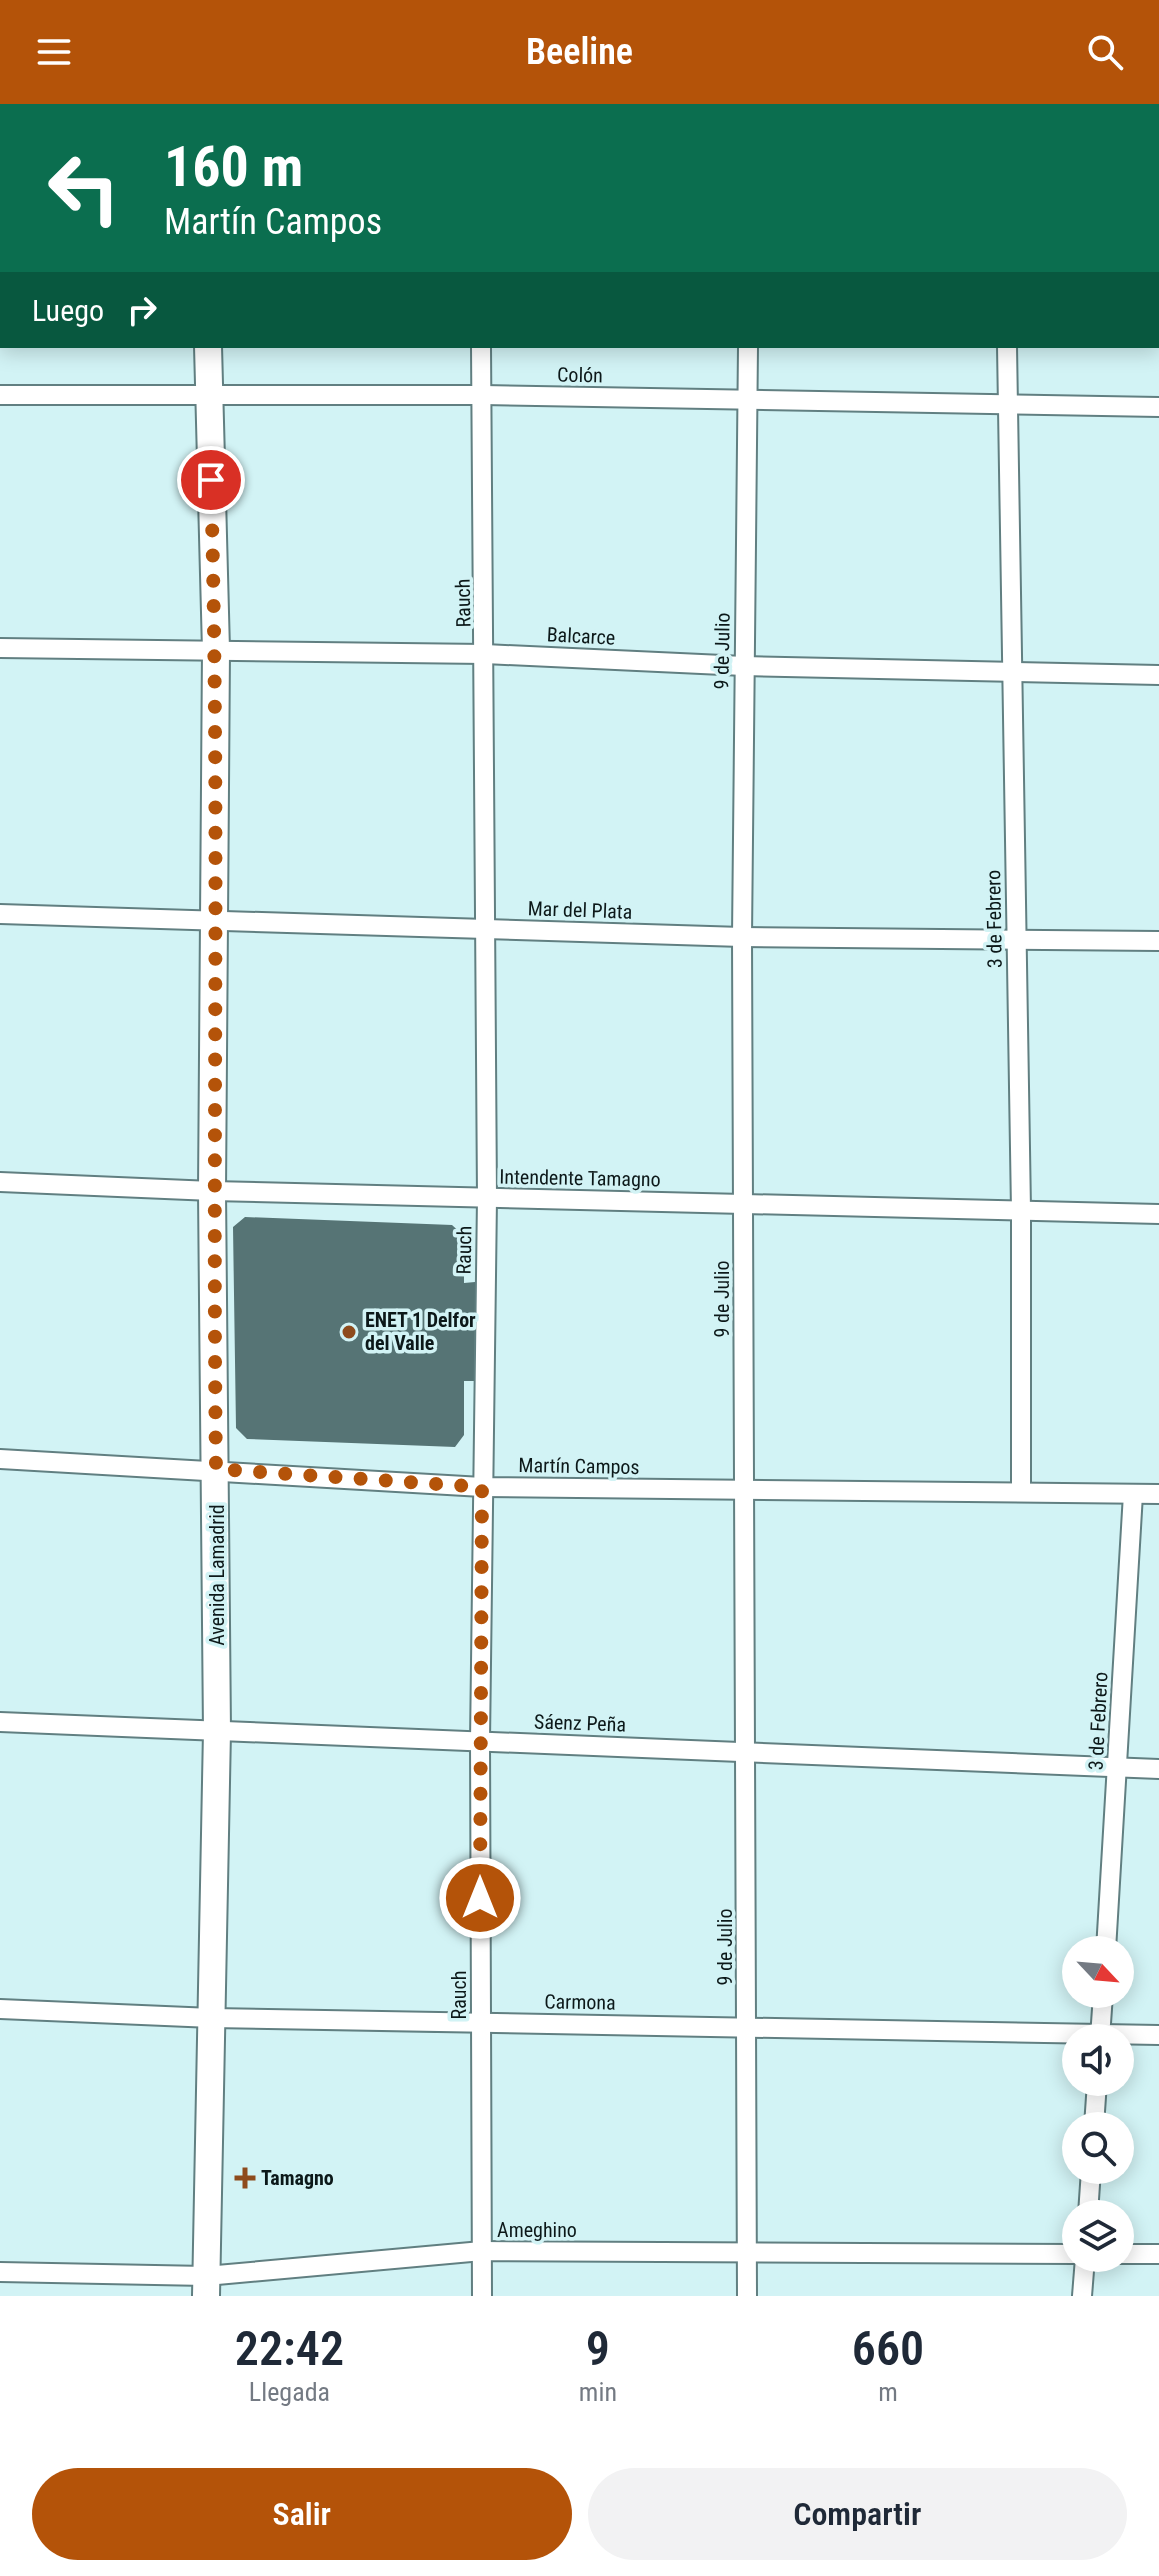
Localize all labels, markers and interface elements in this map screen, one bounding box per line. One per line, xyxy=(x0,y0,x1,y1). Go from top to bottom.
icon: menu xyxy=(32,30,76,74)
icon: search xyxy=(1083,30,1127,74)
text: Beeline xyxy=(526,31,633,73)
text: 160 m xyxy=(164,134,303,200)
icon: left xyxy=(32,136,136,240)
text: Martín Campos xyxy=(164,201,382,243)
icon: right xyxy=(120,288,164,332)
text: Luego xyxy=(32,293,104,328)
street label: Colón xyxy=(557,363,603,387)
pin xyxy=(177,446,245,514)
icon: arrive xyxy=(189,458,233,502)
street label: Rauch xyxy=(451,578,475,628)
street label: 9 de Julio xyxy=(709,612,735,690)
street label: Balcarce xyxy=(546,622,616,650)
street label: 3 de Febrero xyxy=(981,870,1007,968)
street label: Mar del Plata xyxy=(527,896,633,924)
street label: Intendente Tamagno xyxy=(499,1165,661,1191)
street label: Rauch xyxy=(452,1225,476,1275)
street label: 9 de Julio xyxy=(710,1261,734,1337)
place label: ENET 1 Delfor del Valle xyxy=(365,1308,476,1355)
marker: ENET 1 Delfor del Valle xyxy=(340,1323,358,1341)
street label: Martín Campos xyxy=(518,1453,640,1479)
street label: Avenida Lamadrid xyxy=(205,1504,229,1646)
street label: 3 de Febrero xyxy=(1083,1671,1113,1771)
street label: Sáenz Peña xyxy=(534,1709,626,1737)
position arrow xyxy=(438,1856,522,1940)
street label: 9 de Julio xyxy=(713,1909,737,1985)
north arrow xyxy=(1062,1936,1134,2008)
map controls xyxy=(1062,1936,1134,2272)
street label: Rauch xyxy=(447,1971,471,2019)
street label: Carmona xyxy=(544,1989,616,2015)
button: sound xyxy=(1062,2024,1134,2096)
button: search xyxy=(1062,2112,1134,2184)
place label: Tamagno xyxy=(261,2166,334,2190)
marker: Tamagno xyxy=(236,2169,254,2187)
button: layers xyxy=(1062,2200,1134,2272)
street label: Ameghino xyxy=(497,2218,577,2242)
text: 22:42 xyxy=(235,2320,344,2377)
text: 9 xyxy=(586,2320,610,2377)
text: 660 xyxy=(852,2320,924,2377)
text: Llegada xyxy=(249,2377,330,2407)
text: min xyxy=(579,2377,617,2407)
text: m xyxy=(878,2377,898,2407)
button: Salir xyxy=(32,2468,572,2560)
button: Compartir xyxy=(588,2468,1127,2560)

